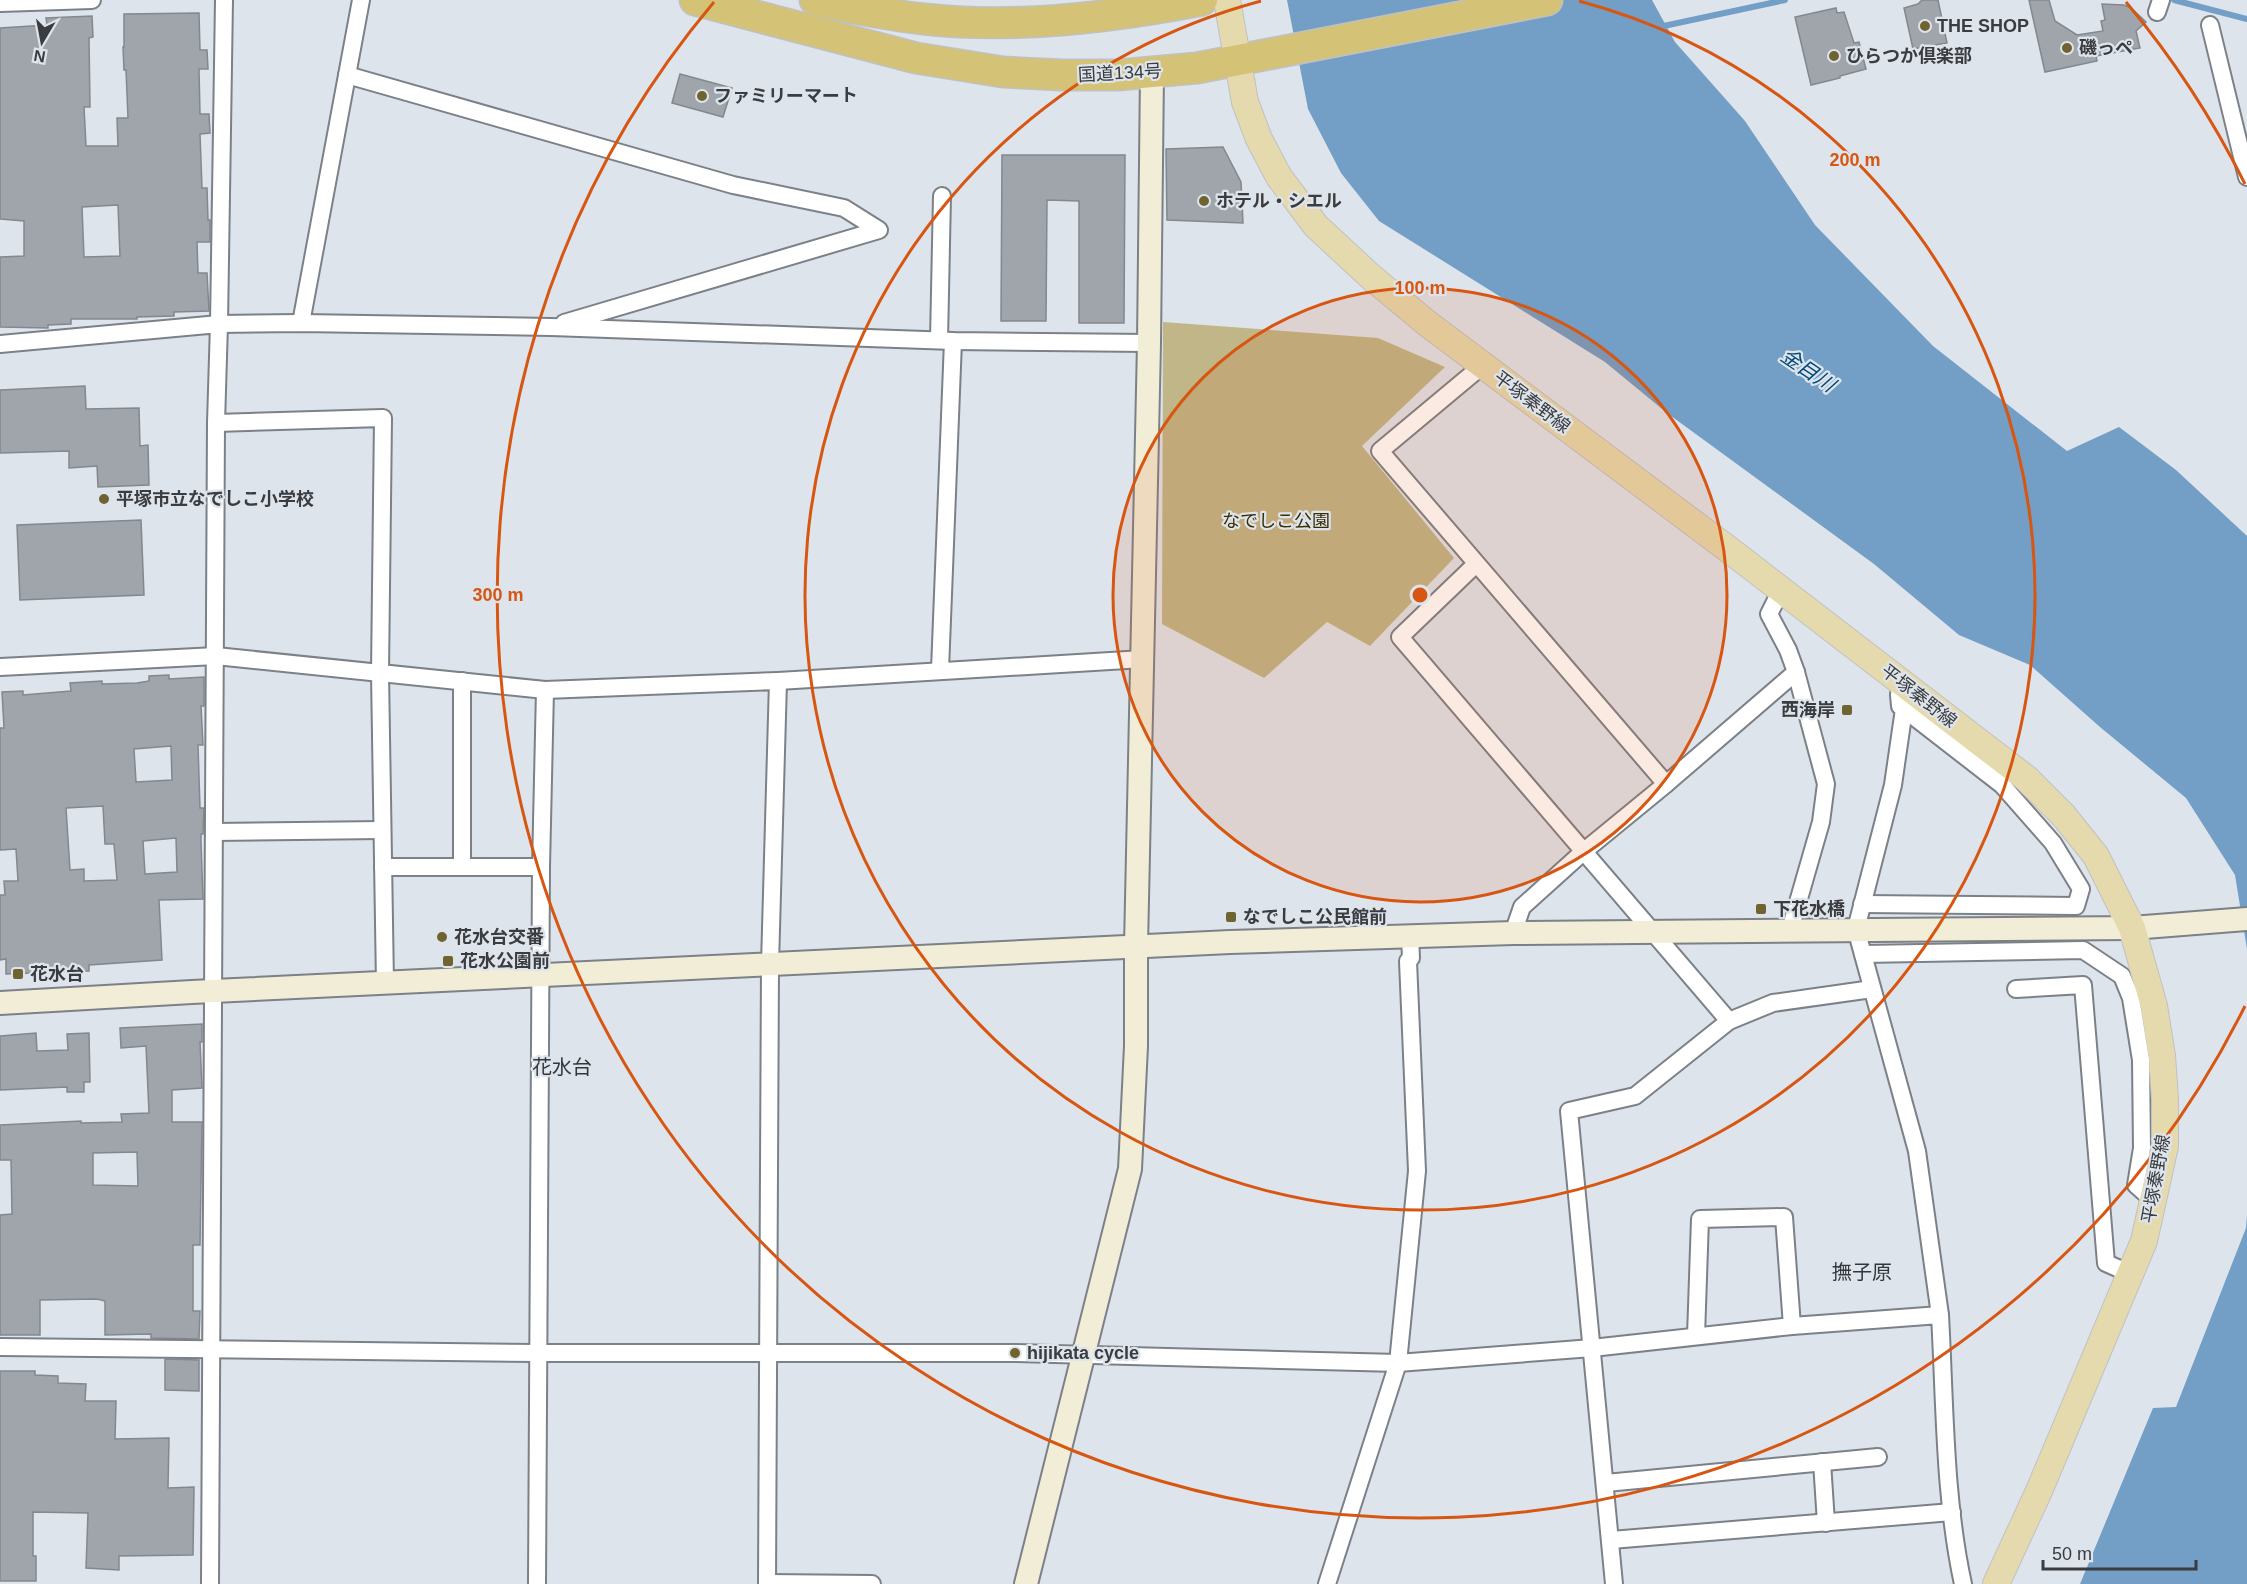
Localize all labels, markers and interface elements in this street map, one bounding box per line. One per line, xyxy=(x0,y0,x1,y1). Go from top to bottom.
north arrow xyxy=(12,12,72,72)
place label: THE SHOP xyxy=(1937,16,2029,36)
marker: THE SHOP xyxy=(1918,19,1932,33)
place label: 磯っペ xyxy=(2079,38,2133,58)
marker: 磯っペ xyxy=(2060,41,2074,55)
place label: ひらつか倶楽部 xyxy=(1846,46,1972,66)
text: N xyxy=(32,47,47,66)
marker: ひらつか倶楽部 xyxy=(1827,49,1841,63)
street label: 国道134号 xyxy=(1078,61,1162,85)
place label: ファミリーマート xyxy=(714,86,858,106)
marker: ファミリーマート xyxy=(695,89,709,103)
text: 200 m xyxy=(1829,150,1881,170)
place label: ホテル・シエル xyxy=(1216,191,1342,211)
marker: ホテル・シエル xyxy=(1197,194,1211,208)
text: 100 m xyxy=(1394,278,1446,298)
water label: 金目川 xyxy=(1777,344,1841,397)
street label: 平塚秦野線 xyxy=(1490,367,1574,437)
place label: 平塚市立なでしこ小学校 xyxy=(116,489,314,509)
marker: 平塚市立なでしこ小学校 xyxy=(97,492,111,506)
park label: なでしこ公園 xyxy=(1222,511,1330,531)
text: 300 m xyxy=(472,585,524,605)
centre of rings xyxy=(1410,585,1430,605)
street label: 平塚秦野線 xyxy=(1877,660,1961,732)
place label: 西海岸 xyxy=(1781,700,1835,720)
marker: 西海岸 xyxy=(1840,703,1854,717)
place label: 下花水橋 xyxy=(1773,899,1845,919)
marker: 下花水橋 xyxy=(1754,902,1768,916)
place label: なでしこ公民館前 xyxy=(1243,907,1387,927)
marker: なでしこ公民館前 xyxy=(1224,910,1238,924)
place label: 花水台交番 xyxy=(454,927,544,947)
marker: 花水台交番 xyxy=(435,930,449,944)
place label: 花水公園前 xyxy=(460,951,550,971)
marker: 花水公園前 xyxy=(441,954,455,968)
place label: 花水台 xyxy=(30,964,84,984)
marker: 花水台 xyxy=(11,967,25,981)
district label: 花水台 xyxy=(532,1056,592,1078)
street label: 平塚秦野線 xyxy=(2138,1133,2174,1225)
district label: 撫子原 xyxy=(1832,1261,1892,1283)
place label: hijikata cycle xyxy=(1027,1343,1139,1363)
marker: hijikata cycle xyxy=(1008,1346,1022,1360)
scale bar xyxy=(2043,1533,2196,1571)
text: 50 m xyxy=(2052,1544,2092,1564)

